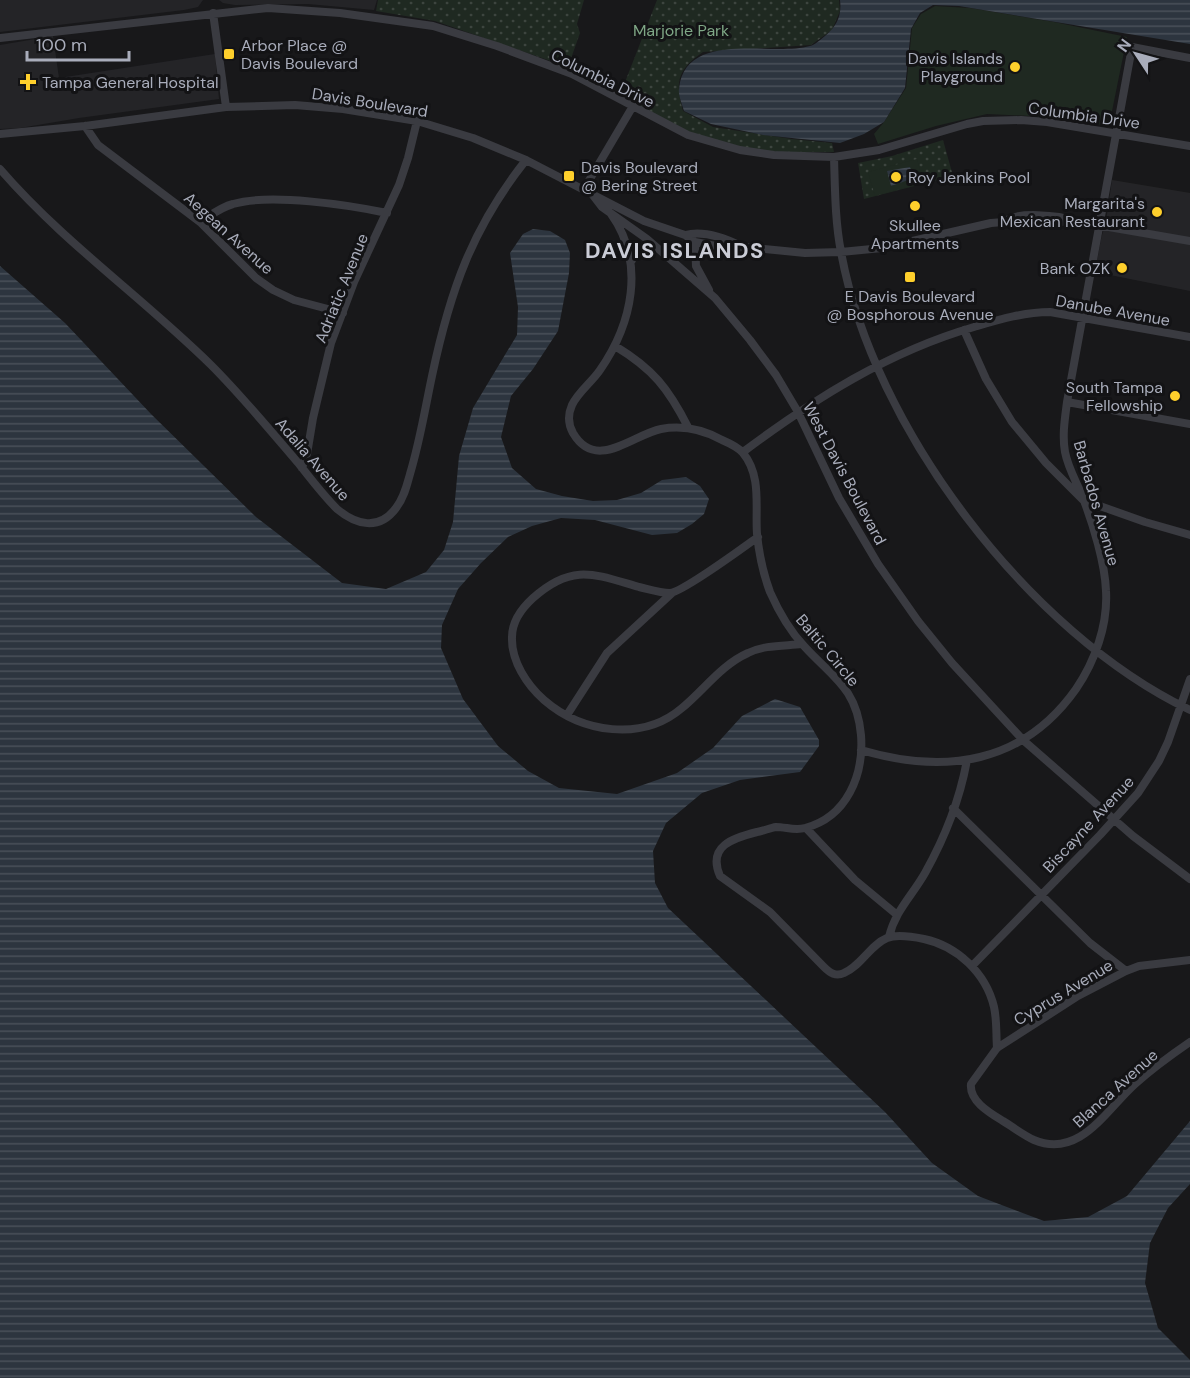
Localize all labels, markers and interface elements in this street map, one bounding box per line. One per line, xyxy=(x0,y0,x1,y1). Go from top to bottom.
park label: Marjorie Park xyxy=(633,20,729,41)
scale bar xyxy=(27,24,129,62)
north arrow xyxy=(1106,24,1166,84)
text: 100 m xyxy=(36,33,87,57)
place label: Arbor Place @ Davis Boulevard xyxy=(241,35,358,74)
text: N xyxy=(1112,35,1136,56)
street label: Columbia Drive xyxy=(548,44,658,113)
marker: Arbor Place @ Davis Boulevard xyxy=(222,47,236,61)
place label: Davis Islands Playground xyxy=(908,48,1003,87)
marker: Davis Islands Playground xyxy=(1008,60,1022,74)
place label: Tampa General Hospital xyxy=(42,72,218,93)
marker: Tampa General Hospital xyxy=(19,73,37,91)
street label: Davis Boulevard xyxy=(310,83,429,122)
street label: Columbia Drive xyxy=(1027,97,1141,134)
place label: Davis Boulevard @ Bering Street xyxy=(581,157,698,196)
place label: Roy Jenkins Pool xyxy=(908,167,1030,188)
marker: Davis Boulevard @ Bering Street xyxy=(562,169,576,183)
marker: Roy Jenkins Pool xyxy=(889,170,903,184)
street label: Aegean Avenue xyxy=(179,188,278,279)
place label: Margarita's Mexican Restaurant xyxy=(1000,193,1145,232)
marker: Skullee Apartments xyxy=(908,199,922,213)
marker: Margarita's Mexican Restaurant xyxy=(1150,205,1164,219)
place label: Skullee Apartments xyxy=(871,215,959,254)
street label: Adriatic Avenue xyxy=(310,230,373,346)
district label: DAVIS ISLANDS xyxy=(585,236,765,265)
place label: Bank OZK xyxy=(1040,258,1110,279)
marker: Bank OZK xyxy=(1115,261,1129,275)
marker: E Davis Boulevard @ Bosphorous Avenue xyxy=(903,270,917,284)
place label: E Davis Boulevard @ Bosphorous Avenue xyxy=(826,286,994,325)
street label: Danube Avenue xyxy=(1054,290,1172,331)
place label: South Tampa Fellowship xyxy=(1066,377,1163,416)
marker: South Tampa Fellowship xyxy=(1168,389,1182,403)
street label: West Davis Boulevard xyxy=(798,398,891,548)
street label: Adalia Avenue xyxy=(271,413,355,505)
street label: Barbados Avenue xyxy=(1069,438,1124,568)
street label: Baltic Circle xyxy=(791,610,864,691)
street label: Biscayne Avenue xyxy=(1038,771,1139,877)
street label: Cyprus Avenue xyxy=(1010,955,1117,1030)
street label: Blanca Avenue xyxy=(1068,1045,1162,1132)

